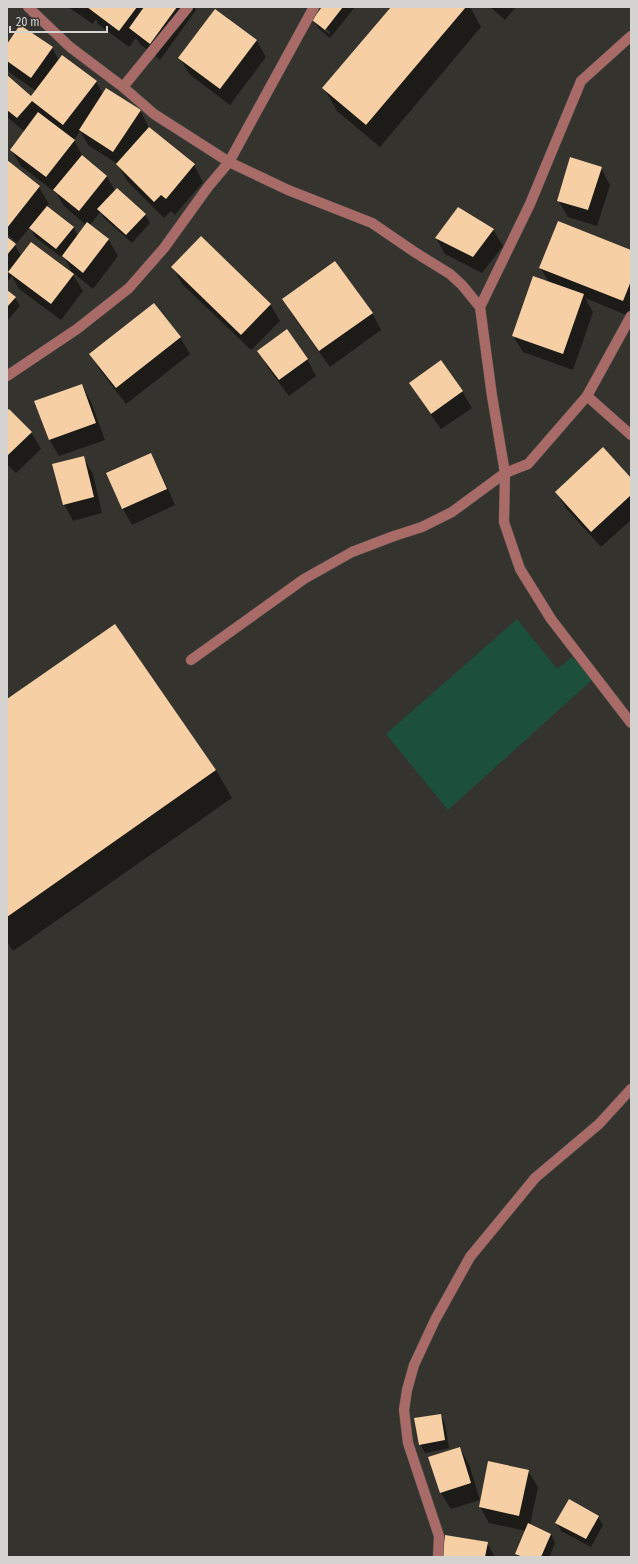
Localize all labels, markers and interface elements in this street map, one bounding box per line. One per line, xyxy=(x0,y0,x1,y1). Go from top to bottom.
scale bar xyxy=(10,8,107,34)
text: 20 m xyxy=(16,15,40,29)

